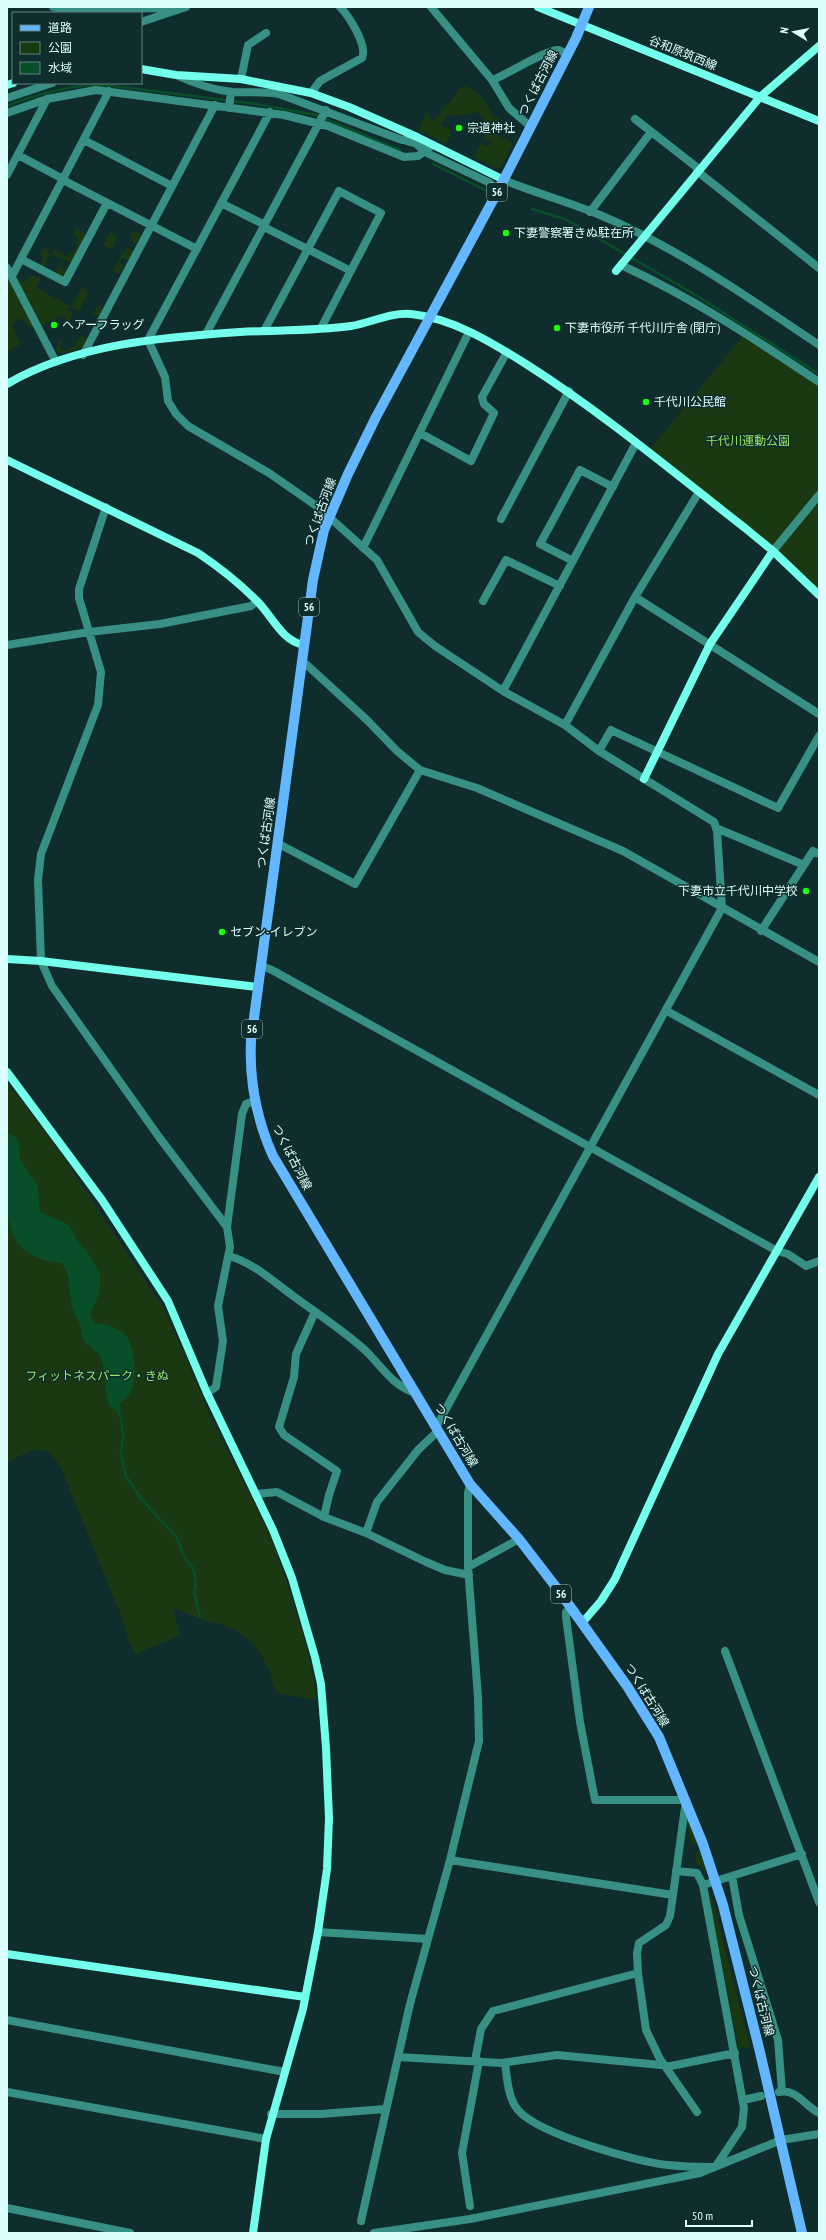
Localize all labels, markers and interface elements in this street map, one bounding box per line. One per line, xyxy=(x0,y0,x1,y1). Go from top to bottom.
legend xyxy=(12,12,142,84)
north arrow xyxy=(774,12,814,52)
text: 道路 xyxy=(48,20,72,35)
text: N xyxy=(777,26,792,34)
street label: 谷和原筑西線 xyxy=(647,32,719,73)
text: 公園 xyxy=(48,40,72,55)
street label: つくば古河線 xyxy=(515,47,561,118)
text: 水域 xyxy=(48,60,72,75)
place label: 宗道神社 xyxy=(467,120,515,135)
marker: 宗道神社 xyxy=(454,123,464,133)
road number: 56 xyxy=(487,183,507,201)
place label: 下妻警察署きぬ駐在所 xyxy=(514,225,634,240)
marker: 下妻警察署きぬ駐在所 xyxy=(501,228,511,238)
place label: ヘアーフラッグ xyxy=(62,317,145,332)
marker: ヘアーフラッグ xyxy=(49,320,59,330)
place label: 下妻市役所 千代川庁舎 (閉庁) xyxy=(565,320,720,335)
marker: 下妻市役所 千代川庁舎 (閉庁) xyxy=(552,323,562,333)
place label: 千代川公民館 xyxy=(654,394,726,409)
marker: 千代川公民館 xyxy=(641,397,651,407)
park label: 千代川運動公園 xyxy=(706,433,790,448)
street label: つくば古河線 xyxy=(300,475,339,548)
road number: 56 xyxy=(299,598,319,616)
street label: つくば古河線 xyxy=(253,796,278,870)
place label: 下妻市立千代川中学校 xyxy=(678,883,798,898)
marker: 下妻市立千代川中学校 xyxy=(801,886,811,896)
place label: セブン-イレブン xyxy=(230,924,318,939)
marker: セブン-イレブン xyxy=(217,927,227,937)
road number: 56 xyxy=(242,1020,262,1038)
street label: つくば古河線 xyxy=(269,1121,315,1192)
park label: フィットネスパーク・きぬ xyxy=(25,1368,169,1383)
street label: つくば古河線 xyxy=(431,1400,481,1469)
road number: 56 xyxy=(551,1585,571,1603)
street label: つくば古河線 xyxy=(622,1660,673,1729)
street label: つくば古河線 xyxy=(745,1964,777,2038)
scale bar xyxy=(686,2202,752,2228)
text: 50 m xyxy=(692,2208,713,2223)

